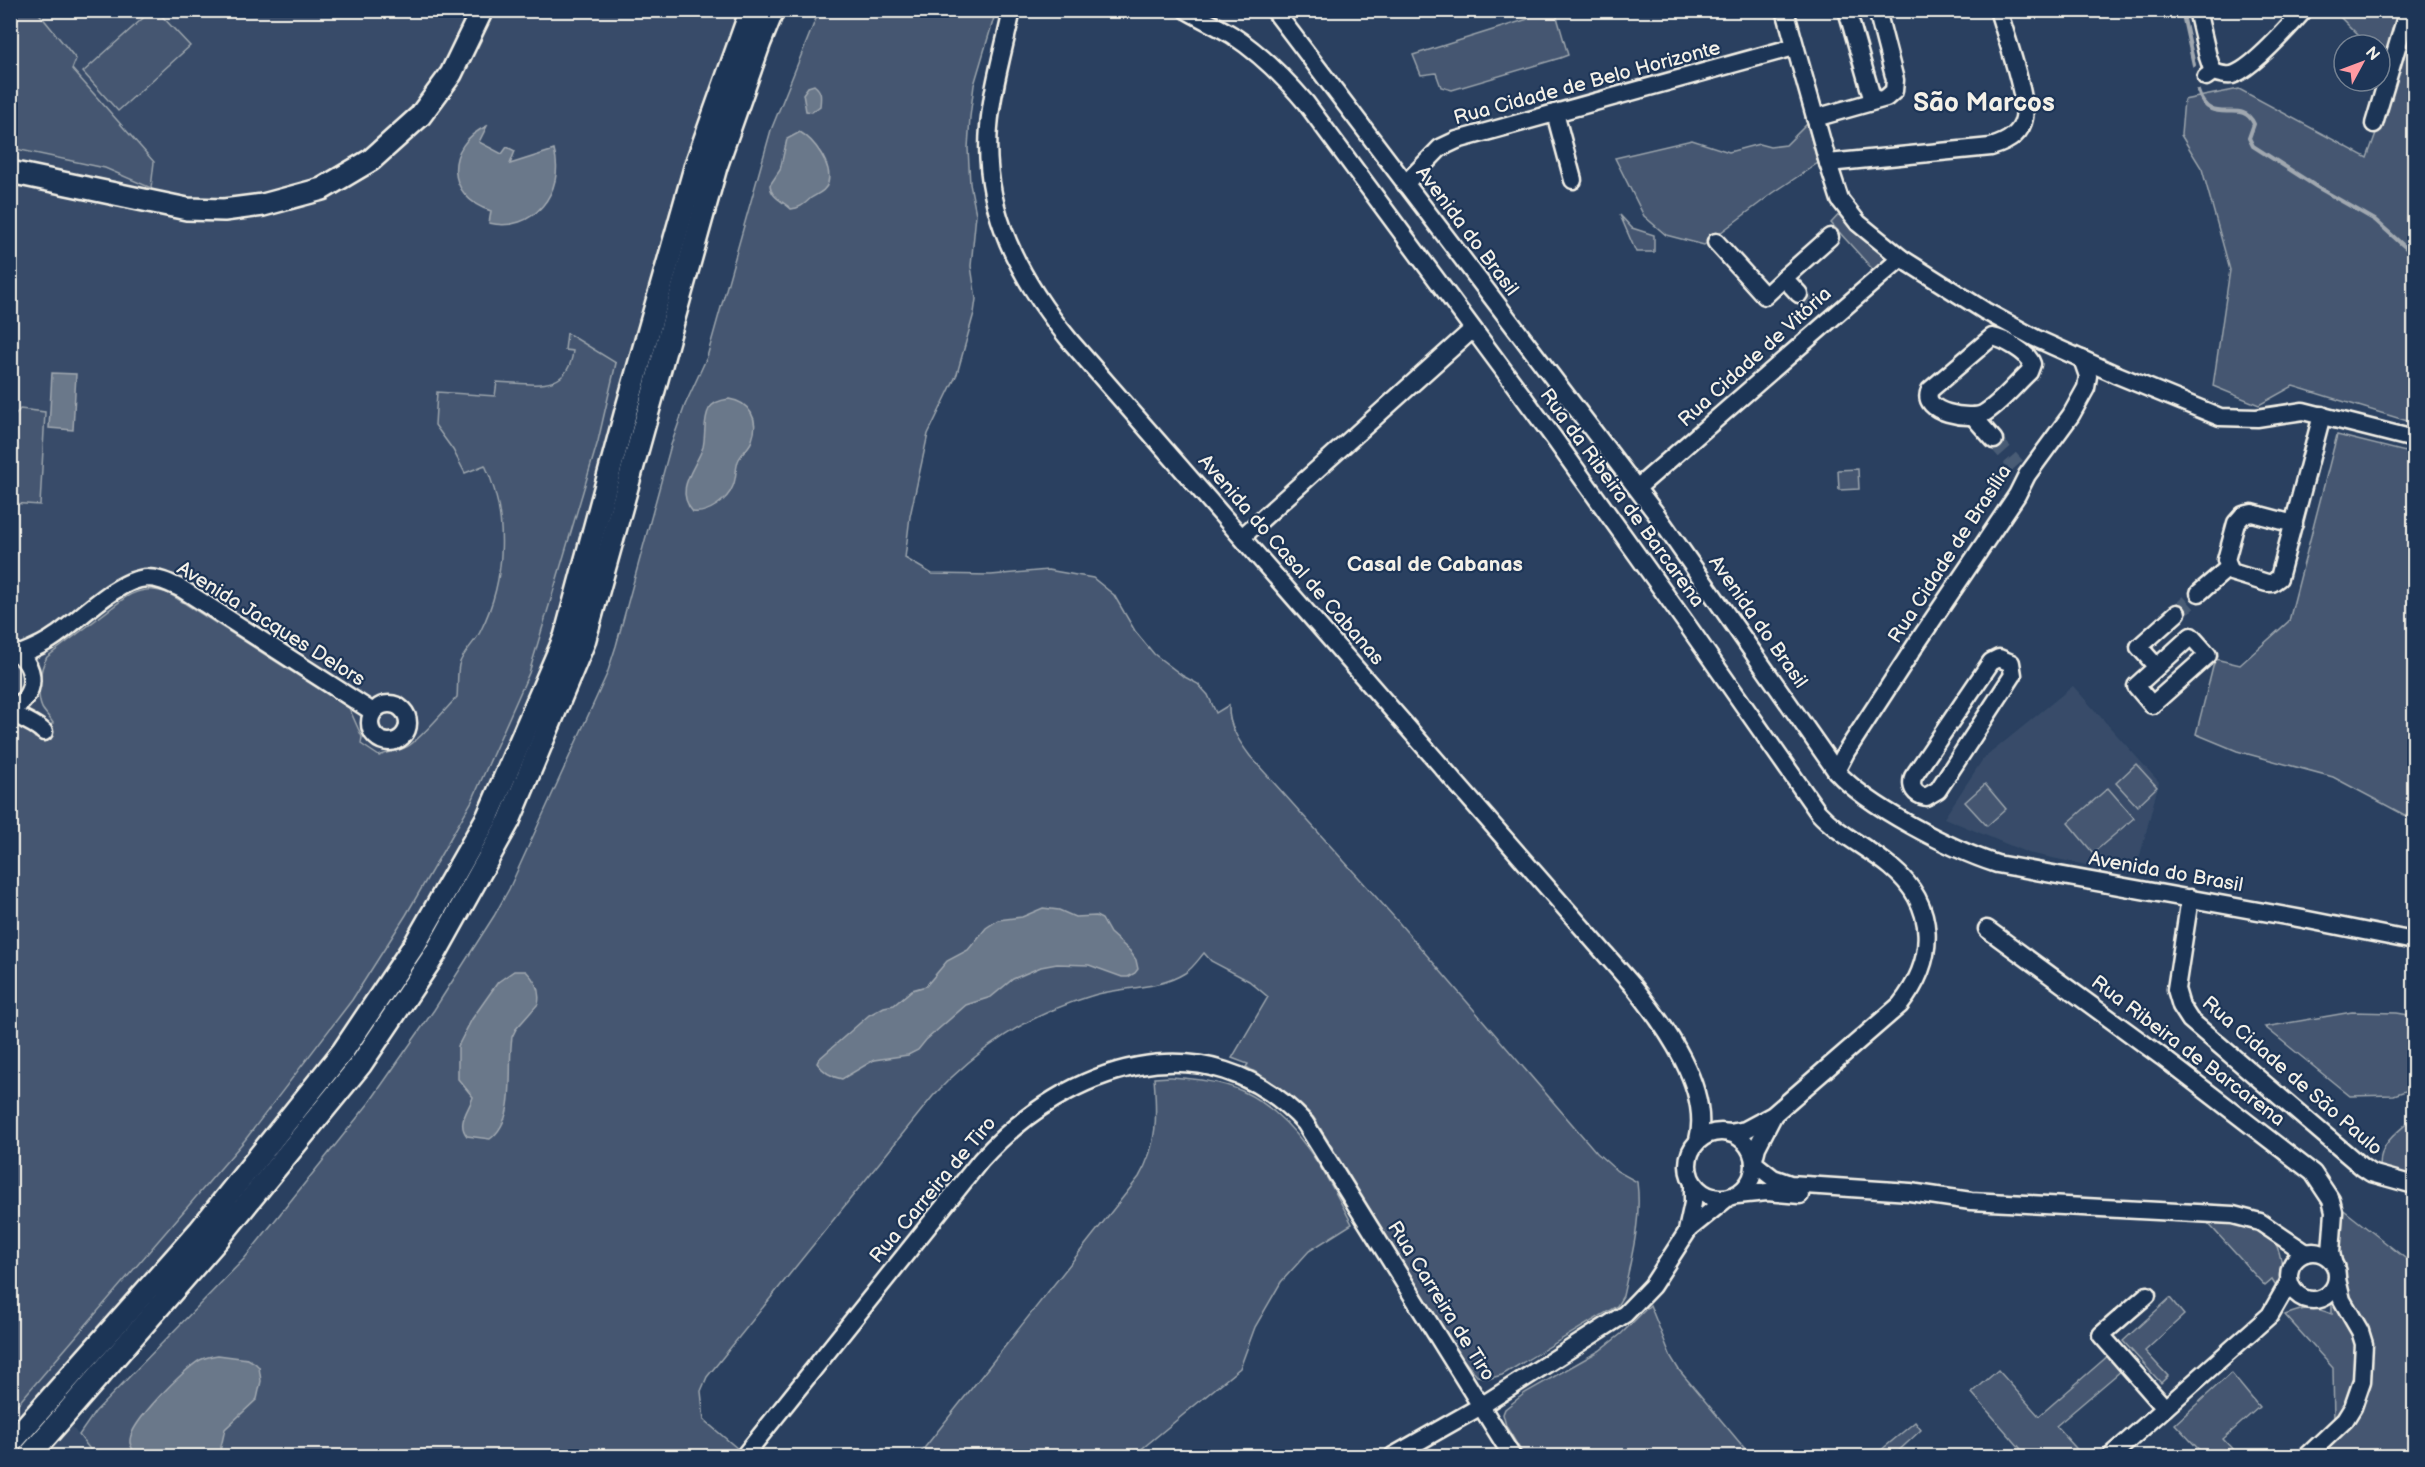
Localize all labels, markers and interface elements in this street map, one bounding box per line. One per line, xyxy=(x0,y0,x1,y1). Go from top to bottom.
north arrow xyxy=(2332,33,2392,93)
street label: Rua Cidade de Belo Horizonte xyxy=(1451,36,1723,130)
text: N xyxy=(2361,43,2383,65)
district label: São Marcos xyxy=(1913,88,2055,119)
street label: Avenida do Brasil xyxy=(1410,161,1524,301)
street label: Rua Cidade de Vitória xyxy=(1673,282,1837,432)
street label: Rua da Ribeira de Barcarena xyxy=(1535,384,1709,612)
street label: Avenida do Casal de Cabanas xyxy=(1193,450,1389,670)
street label: Rua Cidade de Brasília xyxy=(1883,460,2017,648)
street label: Avenida do Brasil xyxy=(1703,551,1813,693)
district label: Casal de Cabanas xyxy=(1347,552,1523,577)
street label: Avenida Jacques Delors xyxy=(173,556,369,692)
street label: Avenida do Brasil xyxy=(2087,847,2245,897)
street label: Rua Ribeira de Barcarena xyxy=(2086,970,2290,1132)
street label: Rua Cidade de São Paulo xyxy=(2197,991,2387,1161)
street label: Rua Carreira de Tiro xyxy=(865,1112,1001,1268)
street label: Rua Carreira de Tiro xyxy=(1382,1217,1500,1385)

